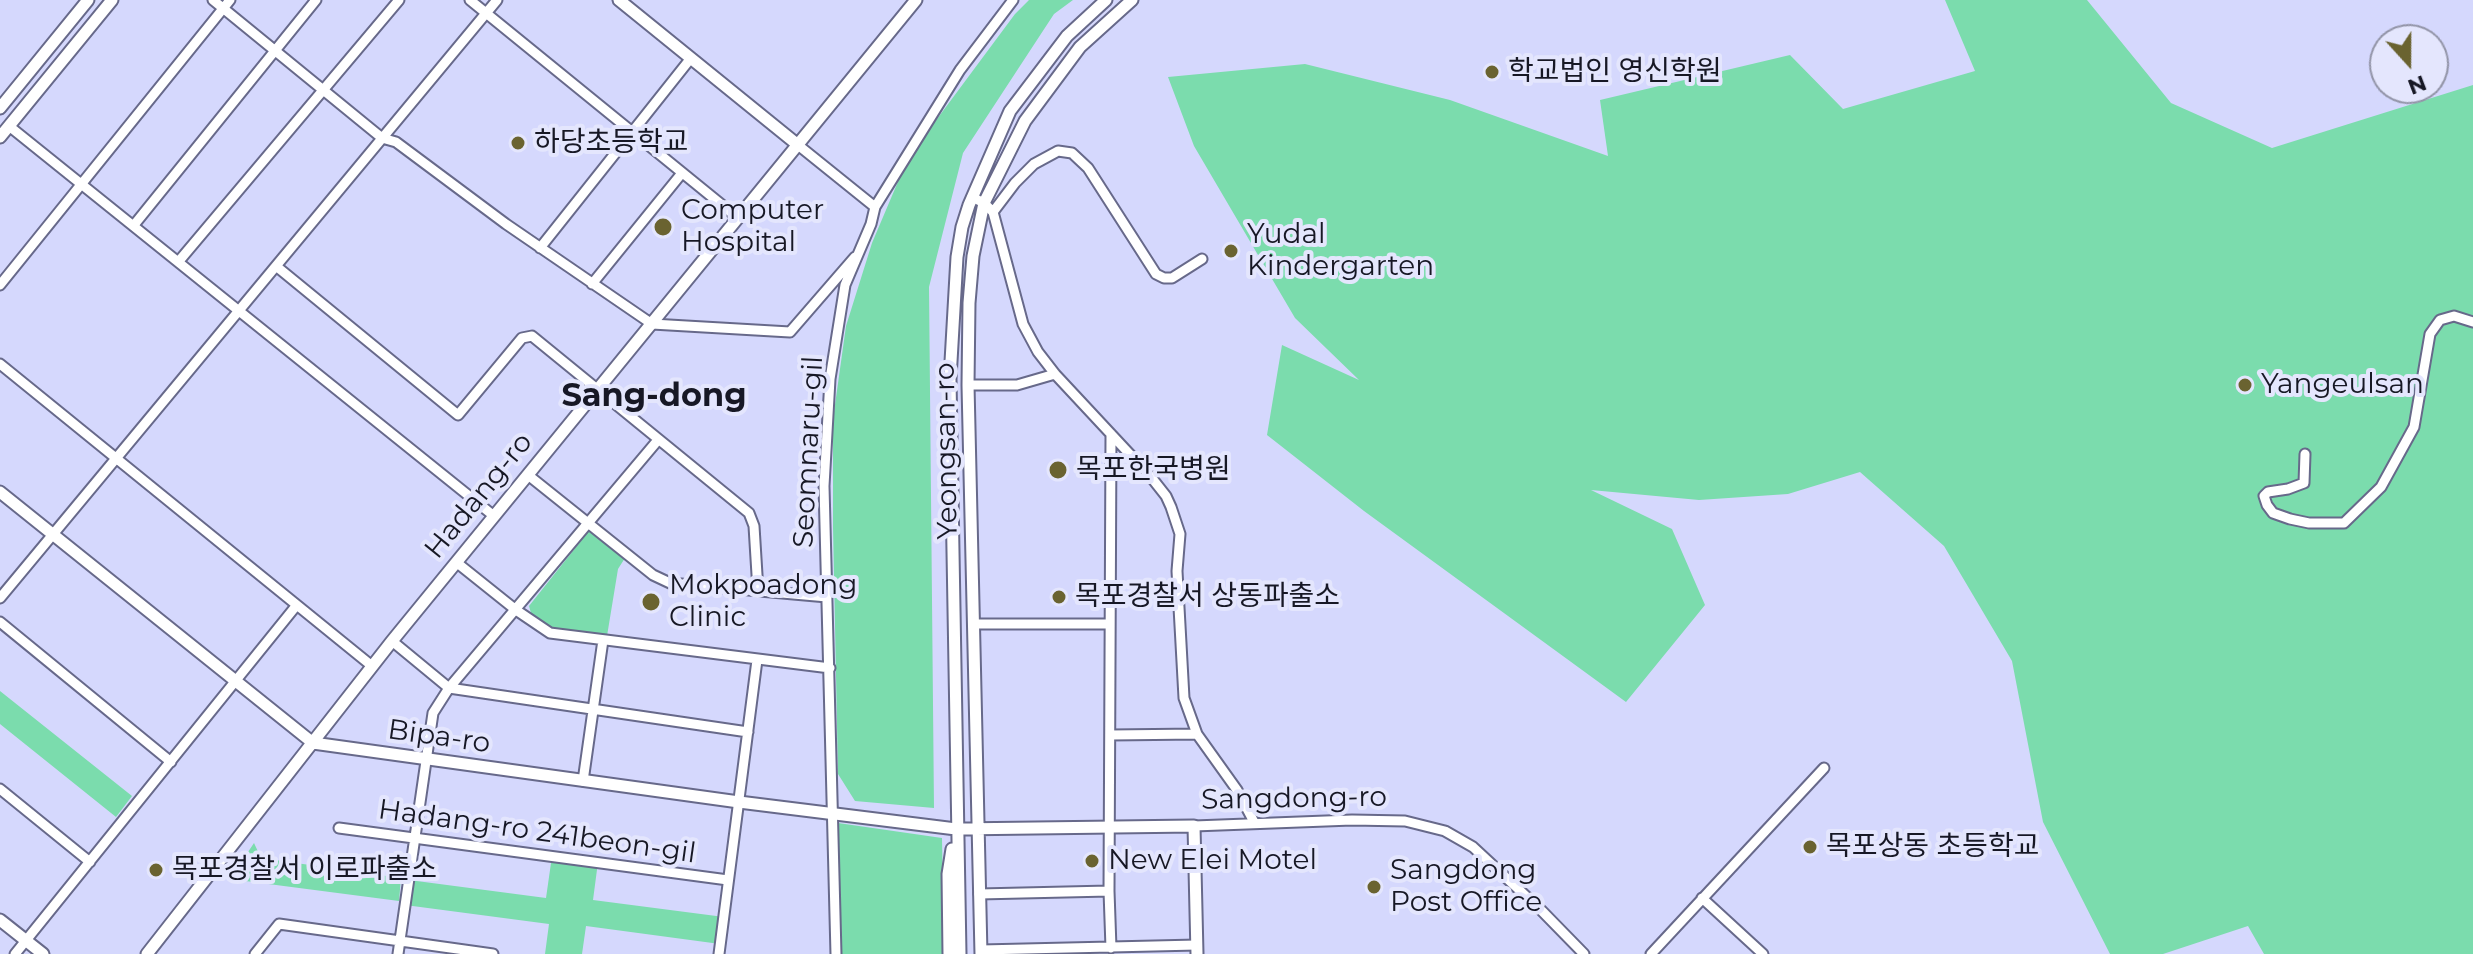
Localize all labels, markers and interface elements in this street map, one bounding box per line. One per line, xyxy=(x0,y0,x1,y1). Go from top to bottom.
north arrow xyxy=(2369,24,2449,104)
place label: 학교법인 영신학원 xyxy=(1508,55,1721,89)
marker: 학교법인 영신학원 xyxy=(1483,63,1501,81)
text: N xyxy=(2404,69,2430,101)
place label: 하당초등학교 xyxy=(534,126,689,160)
marker: 하당초등학교 xyxy=(509,134,527,152)
place label: Computer Hospital xyxy=(681,194,824,260)
marker: Computer Hospital xyxy=(652,216,674,238)
place label: Yudal Kindergarten xyxy=(1247,218,1434,284)
marker: Yudal Kindergarten xyxy=(1222,242,1240,260)
street label: Seomnaru-gil xyxy=(787,355,831,549)
street label: Yeongsan-ro xyxy=(929,362,965,540)
place label: Yangeulsan xyxy=(2261,368,2424,402)
marker: Yangeulsan xyxy=(2236,376,2254,394)
district label: Sang-dong xyxy=(561,378,747,416)
street label: Hadang-ro xyxy=(418,426,540,566)
place label: 목포한국병원 xyxy=(1076,453,1231,487)
marker: 목포한국병원 xyxy=(1047,459,1069,481)
place label: Mokpoadong Clinic xyxy=(669,569,857,635)
place label: 목포경찰서 상동파출소 xyxy=(1075,580,1340,614)
marker: 목포경찰서 상동파출소 xyxy=(1050,588,1068,606)
marker: Mokpoadong Clinic xyxy=(640,591,662,613)
street label: Bipa-ro xyxy=(386,713,492,761)
street label: Sangdong-ro xyxy=(1201,781,1387,817)
street label: Hadang-ro 241beon-gil xyxy=(376,793,698,871)
place label: 목포상동 초등학교 xyxy=(1826,830,2039,864)
marker: 목포상동 초등학교 xyxy=(1801,838,1819,856)
place label: New Elei Motel xyxy=(1108,844,1317,878)
marker: New Elei Motel xyxy=(1083,852,1101,870)
place label: 목포경찰서 이로파출소 xyxy=(172,853,437,887)
place label: Sangdong Post Office xyxy=(1390,854,1542,920)
marker: 목포경찰서 이로파출소 xyxy=(147,861,165,879)
marker: Sangdong Post Office xyxy=(1365,878,1383,896)

